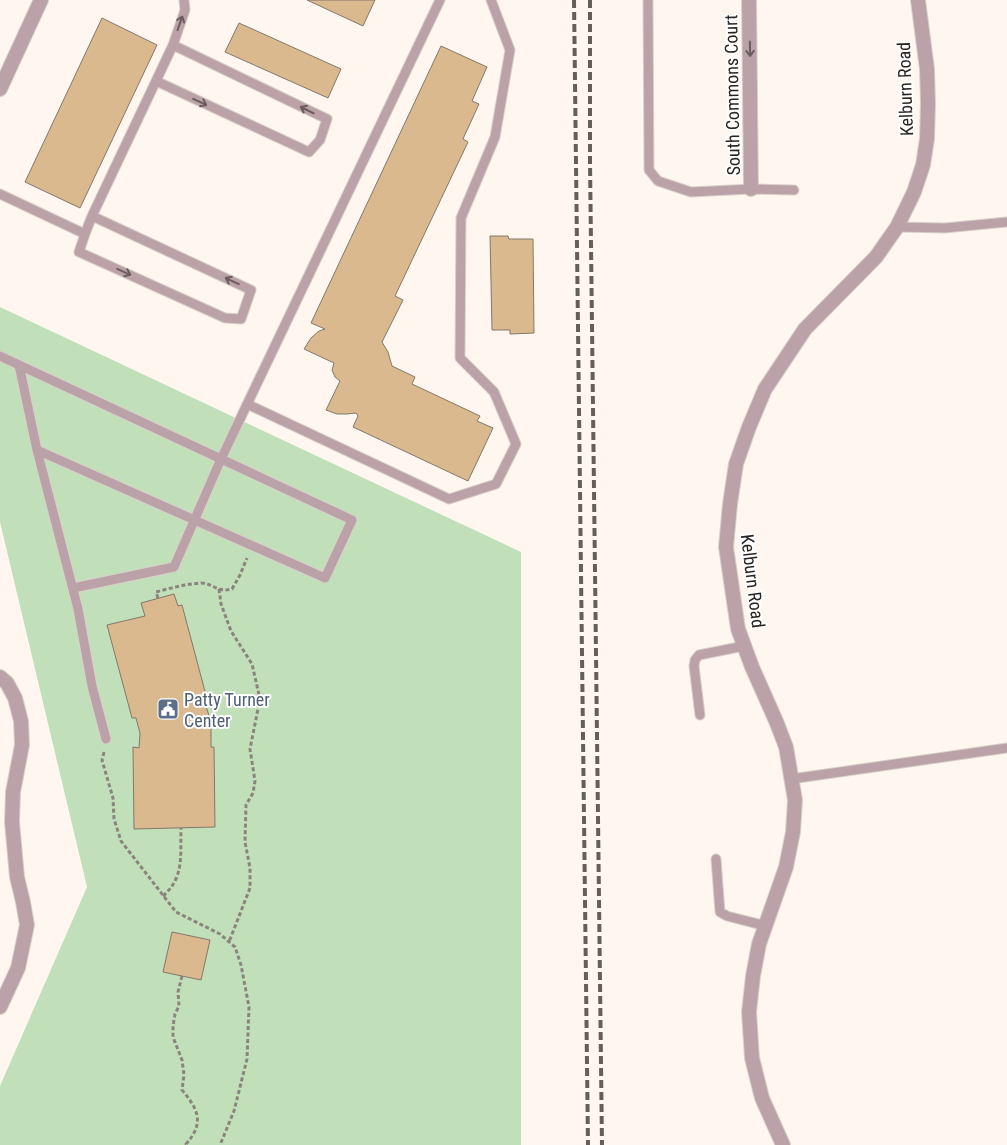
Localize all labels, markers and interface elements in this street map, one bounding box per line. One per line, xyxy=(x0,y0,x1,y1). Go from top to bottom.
street label: South Commons Court xyxy=(720,14,744,176)
one-way arrow xyxy=(176,15,186,31)
one-way arrow xyxy=(745,40,755,56)
street label: Kelburn Road xyxy=(893,42,917,136)
one-way arrow xyxy=(192,97,207,107)
one-way arrow xyxy=(300,105,315,114)
one-way arrow xyxy=(116,268,131,277)
one-way arrow xyxy=(225,275,240,285)
street label: Kelburn Road xyxy=(737,533,769,629)
place label: Patty Turner Center xyxy=(184,689,270,731)
public building icon: Patty Turner Center xyxy=(156,697,180,721)

